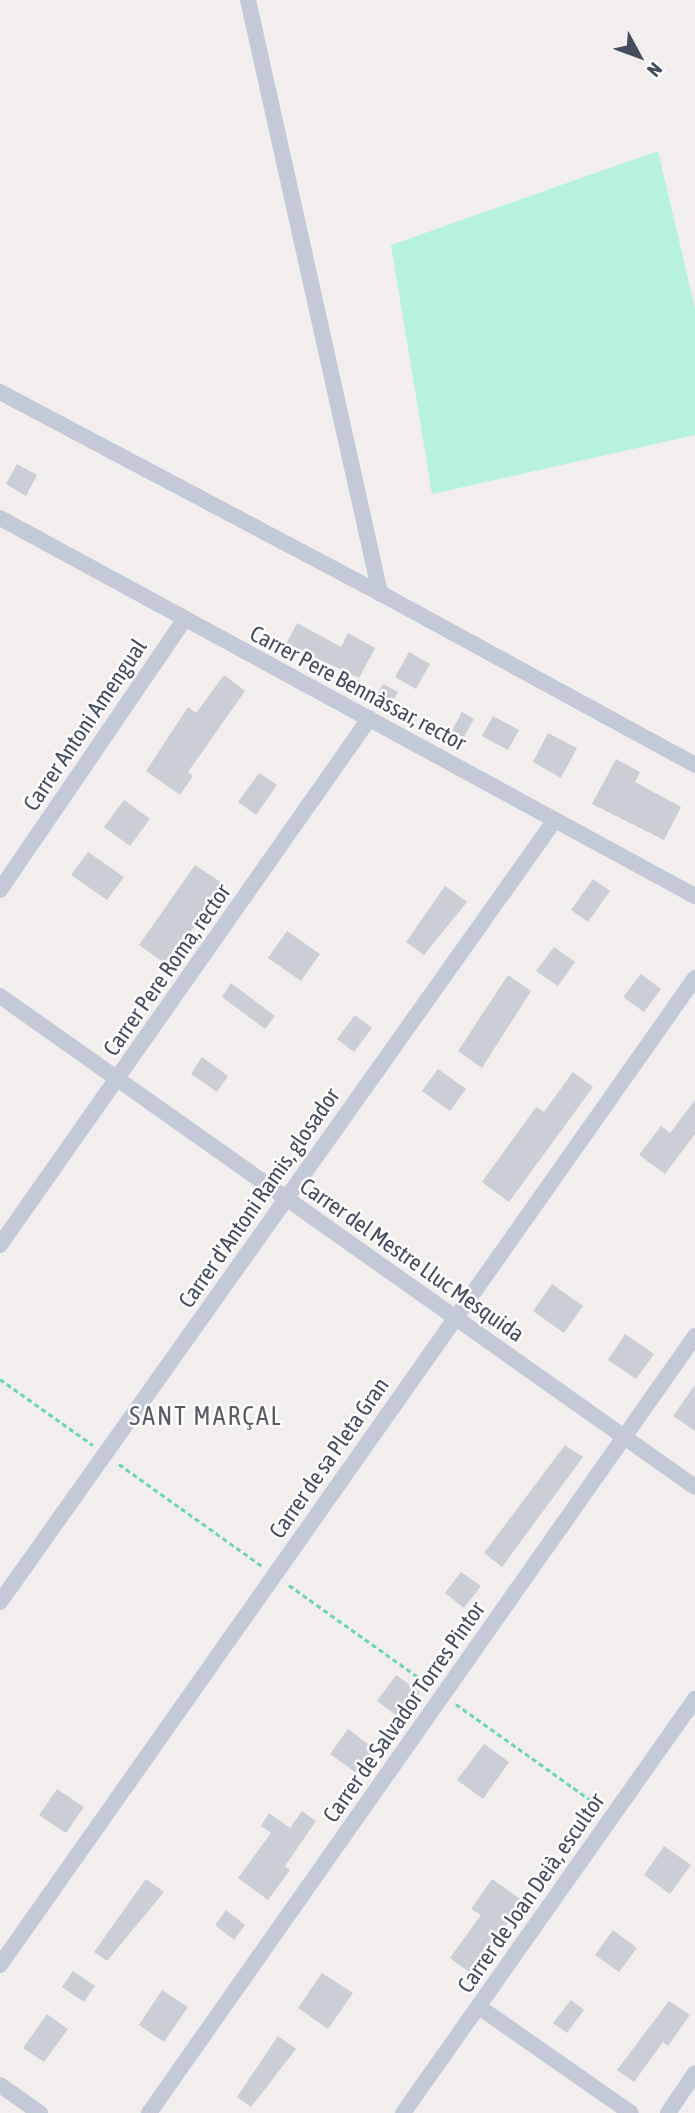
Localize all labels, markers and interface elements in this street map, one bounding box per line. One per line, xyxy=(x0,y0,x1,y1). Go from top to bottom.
north arrow xyxy=(604,21,674,91)
text: N xyxy=(643,58,667,81)
street label: Carrer Pere Bennàssar, rector xyxy=(245,619,471,757)
street label: Carrer Antoni Amengual xyxy=(17,634,153,816)
street label: Carrer Pere Roma, rector xyxy=(97,879,237,1061)
street label: Carrer d'Antoni Ramis, glosador xyxy=(173,1083,345,1313)
street label: Carrer del Mestre Lluc Mesquida xyxy=(295,1172,529,1348)
street label: Carrer de sa Pleta Gran xyxy=(263,1372,395,1544)
district label: SANT MARÇAL xyxy=(131,1401,281,1433)
street label: Carrer de Salvador Torres Pintor xyxy=(317,1596,491,1828)
street label: Carrer de Joan Deià, escultor xyxy=(452,1788,610,1998)

